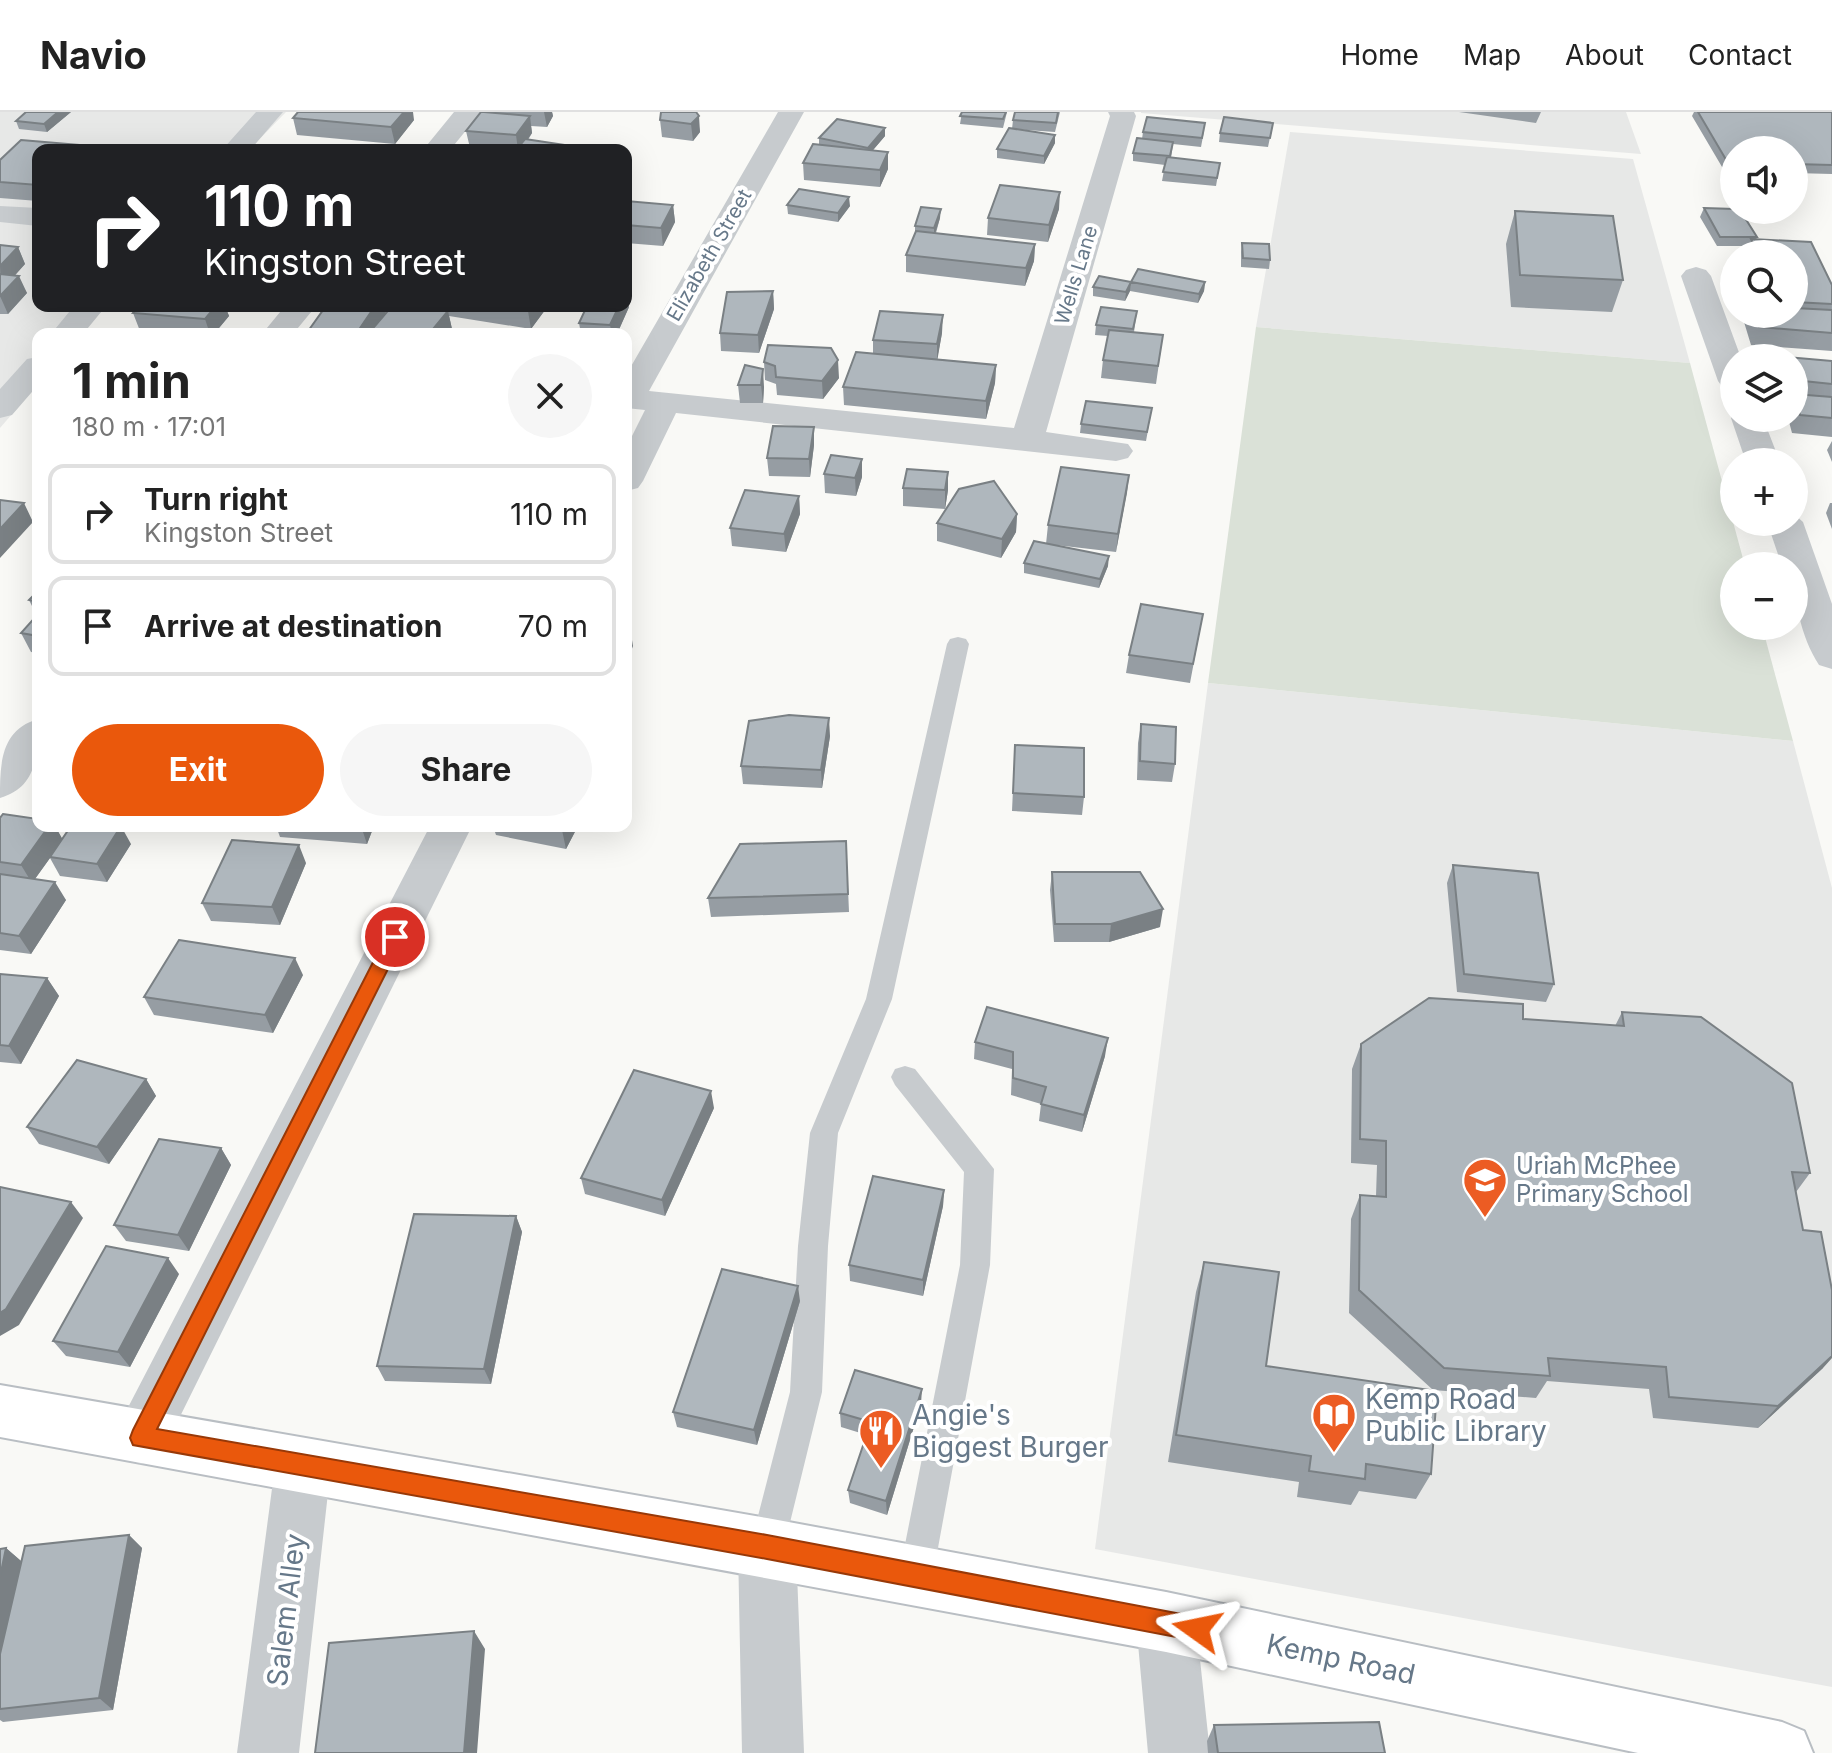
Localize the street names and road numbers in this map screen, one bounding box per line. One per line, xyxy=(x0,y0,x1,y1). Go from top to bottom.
street label: Elizabeth Street xyxy=(662,184,757,325)
street label: Wells Lane xyxy=(1050,223,1102,327)
street label: Salem Alley xyxy=(260,1532,312,1688)
street label: Kemp Road xyxy=(1264,1627,1418,1691)

